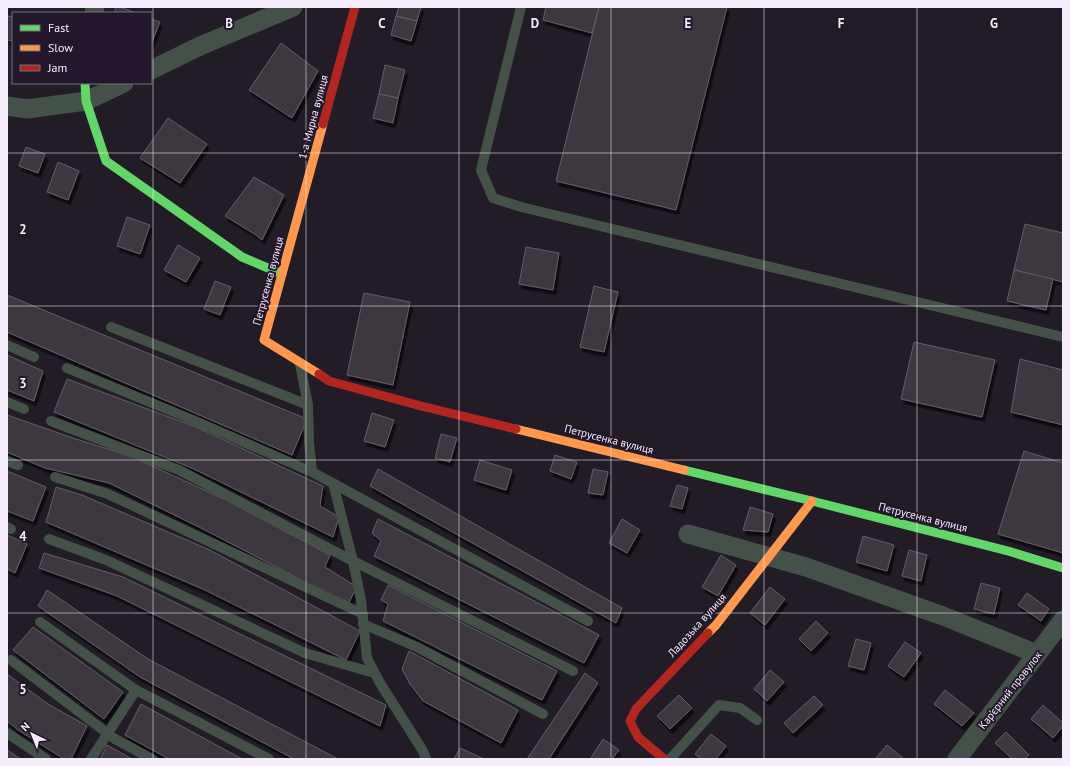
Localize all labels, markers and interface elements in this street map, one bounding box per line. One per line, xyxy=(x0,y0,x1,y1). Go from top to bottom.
legend xyxy=(12,12,152,84)
text: B xyxy=(225,15,233,32)
text: C xyxy=(378,15,386,32)
text: D xyxy=(531,15,539,32)
text: E xyxy=(685,15,692,32)
text: F xyxy=(838,15,845,32)
text: G xyxy=(990,15,998,32)
text: Fast xyxy=(48,20,69,35)
text: Slow xyxy=(48,40,73,55)
text: Jam xyxy=(47,60,67,75)
street label: 1-а Мирна вулиця xyxy=(295,73,331,161)
text: 2 xyxy=(19,221,27,238)
street label: Петрусенка вулиця xyxy=(249,235,287,327)
text: 3 xyxy=(19,375,27,392)
street label: Петрусенка вулиця xyxy=(563,421,655,457)
street label: Петрусенка вулиця xyxy=(877,499,969,535)
text: 4 xyxy=(19,528,27,545)
street label: Ладозька вулиця xyxy=(664,590,729,661)
street label: Кар’єрний провулок xyxy=(975,648,1045,732)
text: 5 xyxy=(19,681,27,698)
north arrow xyxy=(12,714,52,754)
text: N xyxy=(18,719,33,734)

